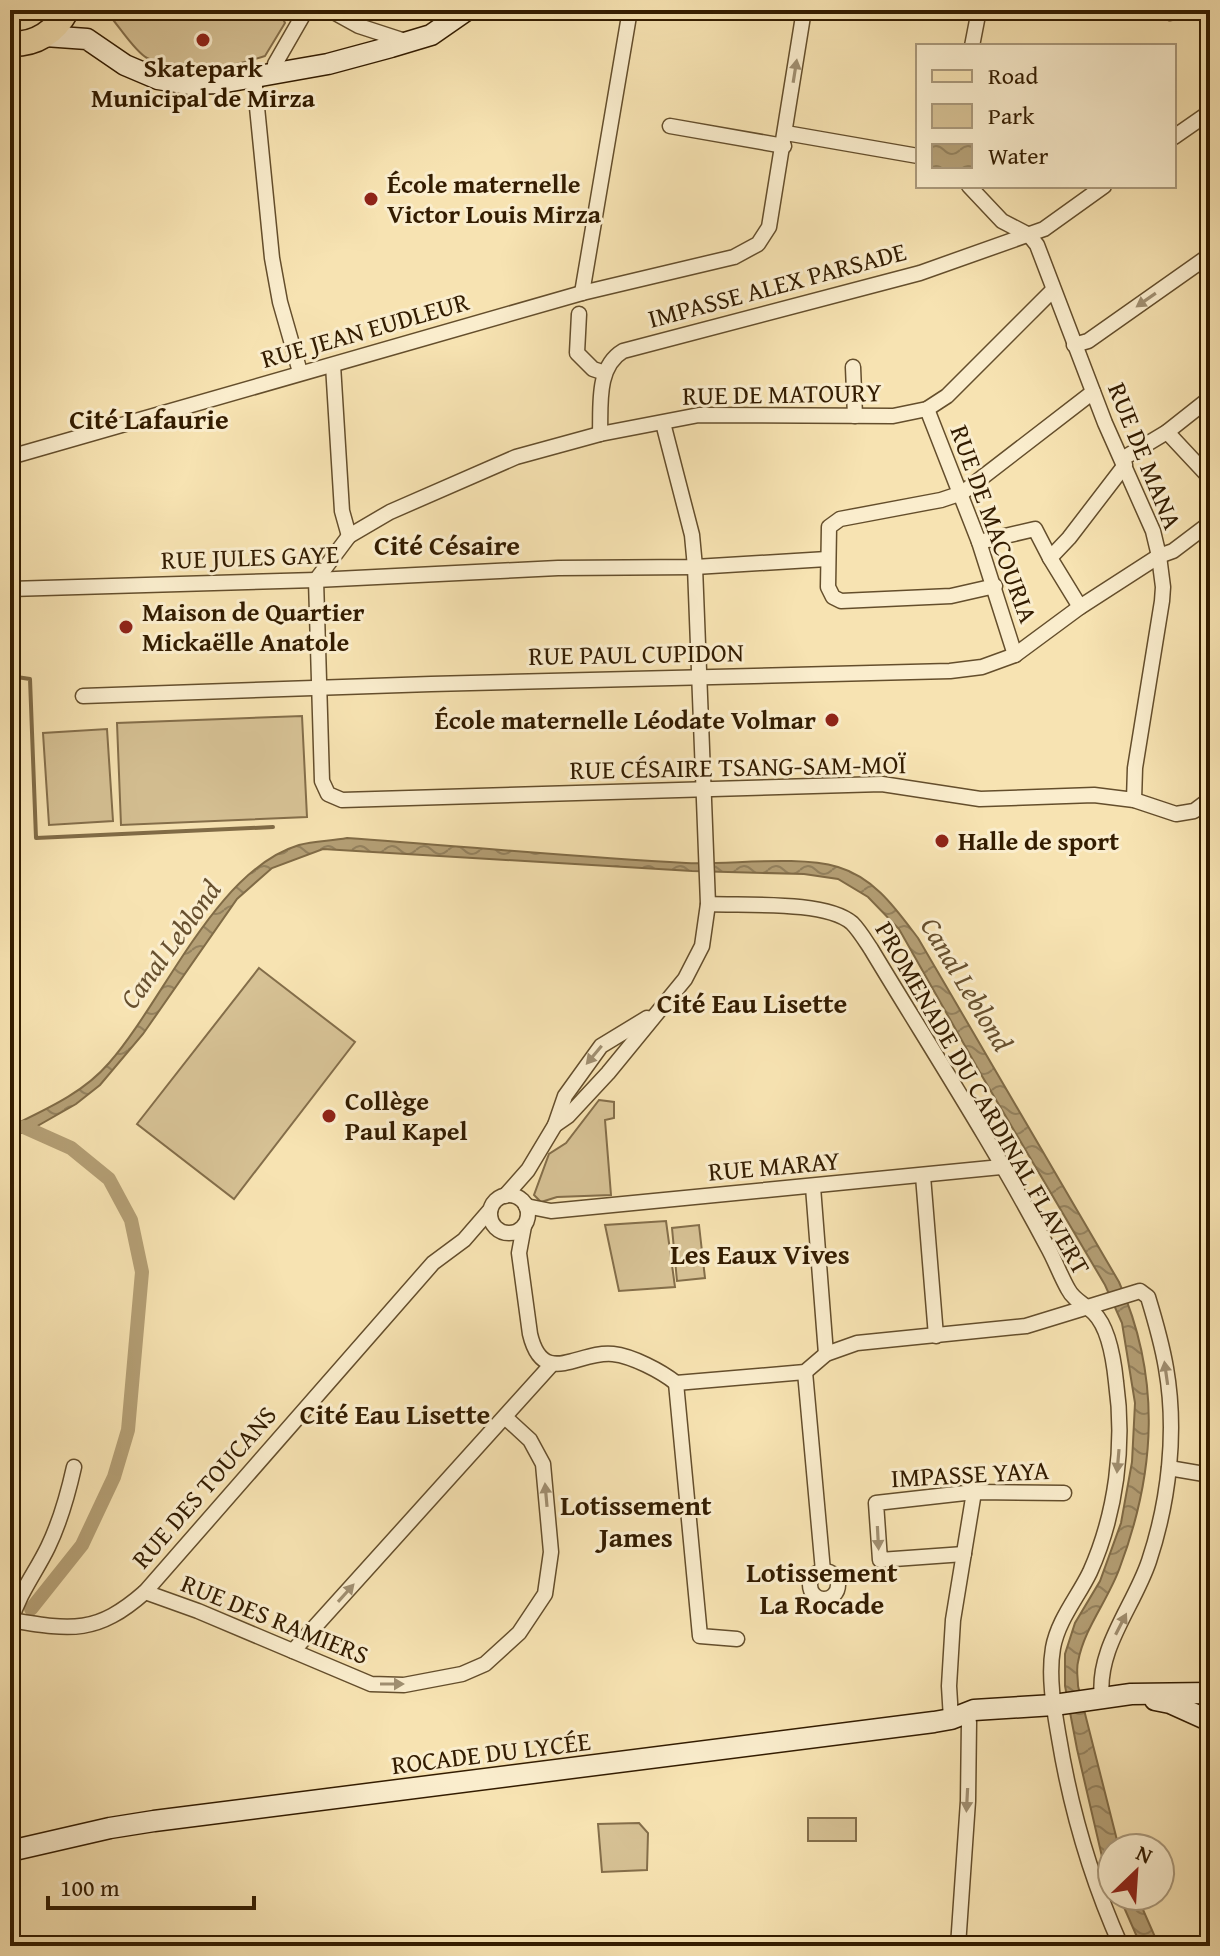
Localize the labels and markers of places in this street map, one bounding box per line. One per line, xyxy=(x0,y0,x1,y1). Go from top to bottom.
marker: Skatepark Municipal de Mirza xyxy=(194,31,212,49)
place label: Skatepark Municipal de Mirza xyxy=(91,48,316,117)
place label: École maternelle Victor Louis Mirza xyxy=(387,164,602,233)
marker: École maternelle Victor Louis Mirza xyxy=(362,190,380,208)
place label: Maison de Quartier Mickaëlle Anatole xyxy=(142,592,364,661)
marker: Maison de Quartier Mickaëlle Anatole xyxy=(117,618,135,636)
place label: École maternelle Léodate Volmar xyxy=(435,700,816,739)
marker: École maternelle Léodate Volmar xyxy=(823,711,841,729)
place label: Halle de sport xyxy=(958,821,1119,860)
marker: Halle de sport xyxy=(933,832,951,850)
place label: Collège Paul Kapel xyxy=(345,1081,468,1150)
marker: Collège Paul Kapel xyxy=(320,1107,338,1125)

